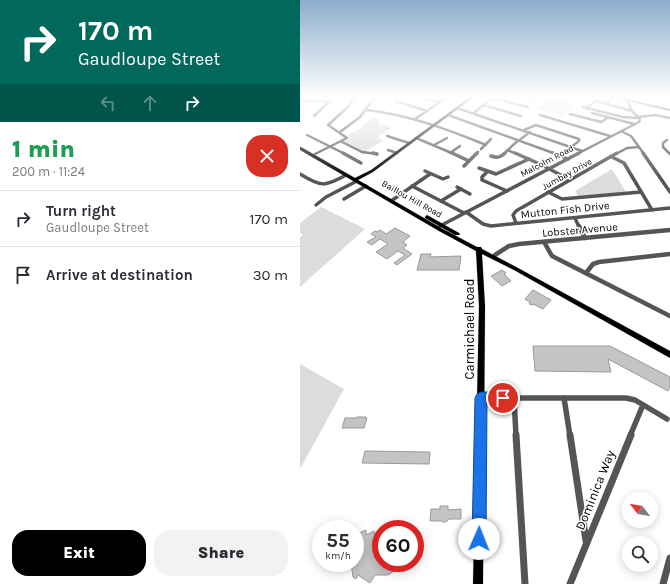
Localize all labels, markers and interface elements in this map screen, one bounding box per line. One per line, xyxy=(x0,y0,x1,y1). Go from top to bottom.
text: 170 m xyxy=(78,14,153,47)
icon: right xyxy=(12,16,64,68)
text: Gaudloupe Street xyxy=(78,48,220,70)
icon: left xyxy=(97,92,119,114)
icon: ahead xyxy=(139,92,161,114)
icon: right xyxy=(181,92,203,114)
text: 1 min xyxy=(12,135,75,163)
button: close xyxy=(246,135,288,177)
street label: Malcolm Road xyxy=(519,143,575,179)
street label: Jumbay Drive xyxy=(540,156,594,192)
text: 200 m · 11:24 xyxy=(12,164,85,179)
street label: Baillou Hill Road xyxy=(380,178,444,220)
street label: Mutton Fish Drive xyxy=(520,199,610,221)
text: Turn right xyxy=(46,202,116,220)
icon: right xyxy=(12,208,34,230)
text: 170 m xyxy=(250,210,288,228)
text: Gaudloupe Street xyxy=(46,220,149,235)
street label: Lobster Avenue xyxy=(542,220,619,240)
icon: arrive xyxy=(12,264,34,286)
text: Arrive at destination xyxy=(46,266,193,284)
text: 30 m xyxy=(253,266,288,284)
street label: Carmichael Road xyxy=(462,279,477,379)
pin xyxy=(486,381,520,415)
icon: arrive xyxy=(492,387,514,409)
street label: Dominica Way xyxy=(572,448,618,532)
north arrow xyxy=(622,492,658,528)
map controls xyxy=(622,492,658,572)
position arrow xyxy=(458,518,500,560)
speed limit sign: 60 xyxy=(372,520,424,572)
text: 55 xyxy=(326,529,350,552)
button: Exit xyxy=(12,530,146,576)
button: Share xyxy=(154,530,288,576)
button: search xyxy=(622,536,658,572)
text: km/h xyxy=(325,550,351,562)

